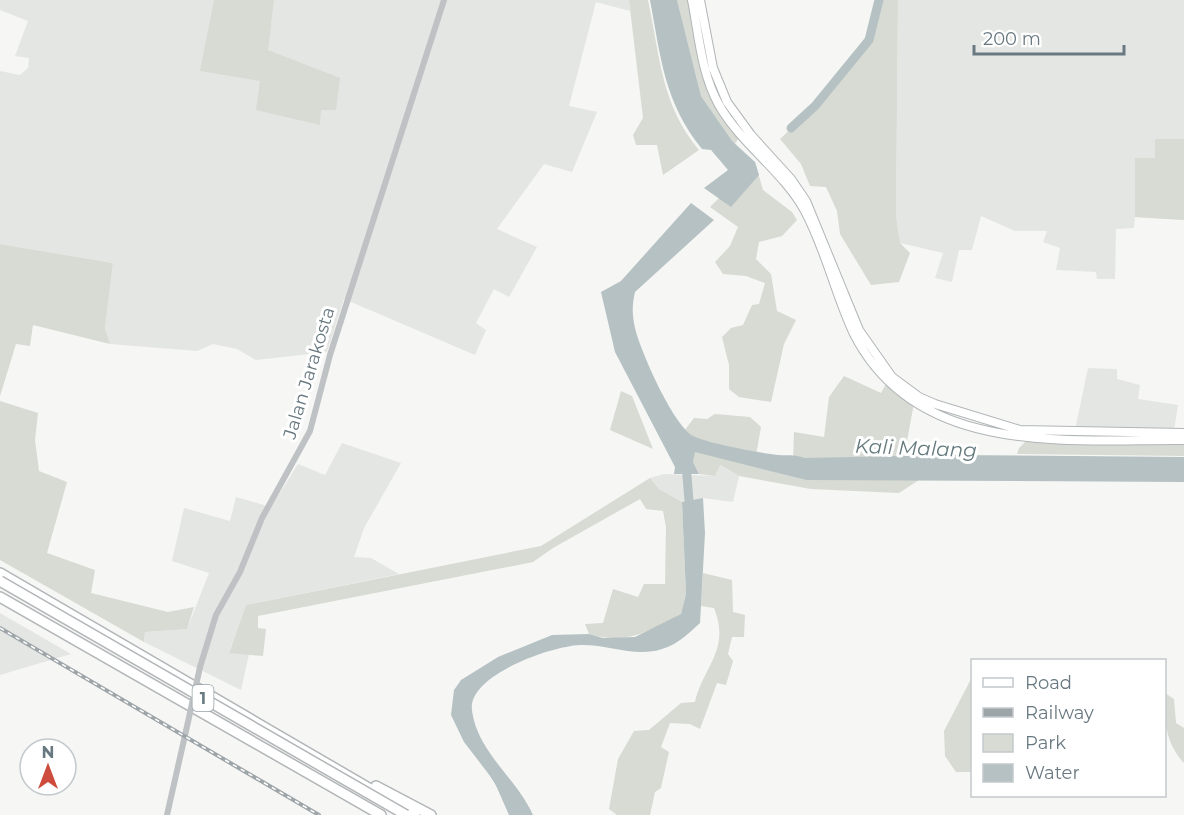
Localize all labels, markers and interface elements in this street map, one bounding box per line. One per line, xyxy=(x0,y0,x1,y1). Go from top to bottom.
scale bar xyxy=(974,18,1124,56)
text: 200 m xyxy=(983,28,1041,50)
street label: Jalan Jarakosta xyxy=(278,304,340,443)
water label: Kali Malang xyxy=(855,434,977,462)
legend xyxy=(971,659,1166,797)
text: Road xyxy=(1025,672,1072,694)
road number: 1 xyxy=(192,685,214,711)
text: Railway xyxy=(1025,702,1094,724)
text: Park xyxy=(1025,732,1066,754)
north arrow xyxy=(18,737,78,797)
text: N xyxy=(42,743,54,762)
text: Water xyxy=(1025,762,1080,784)

